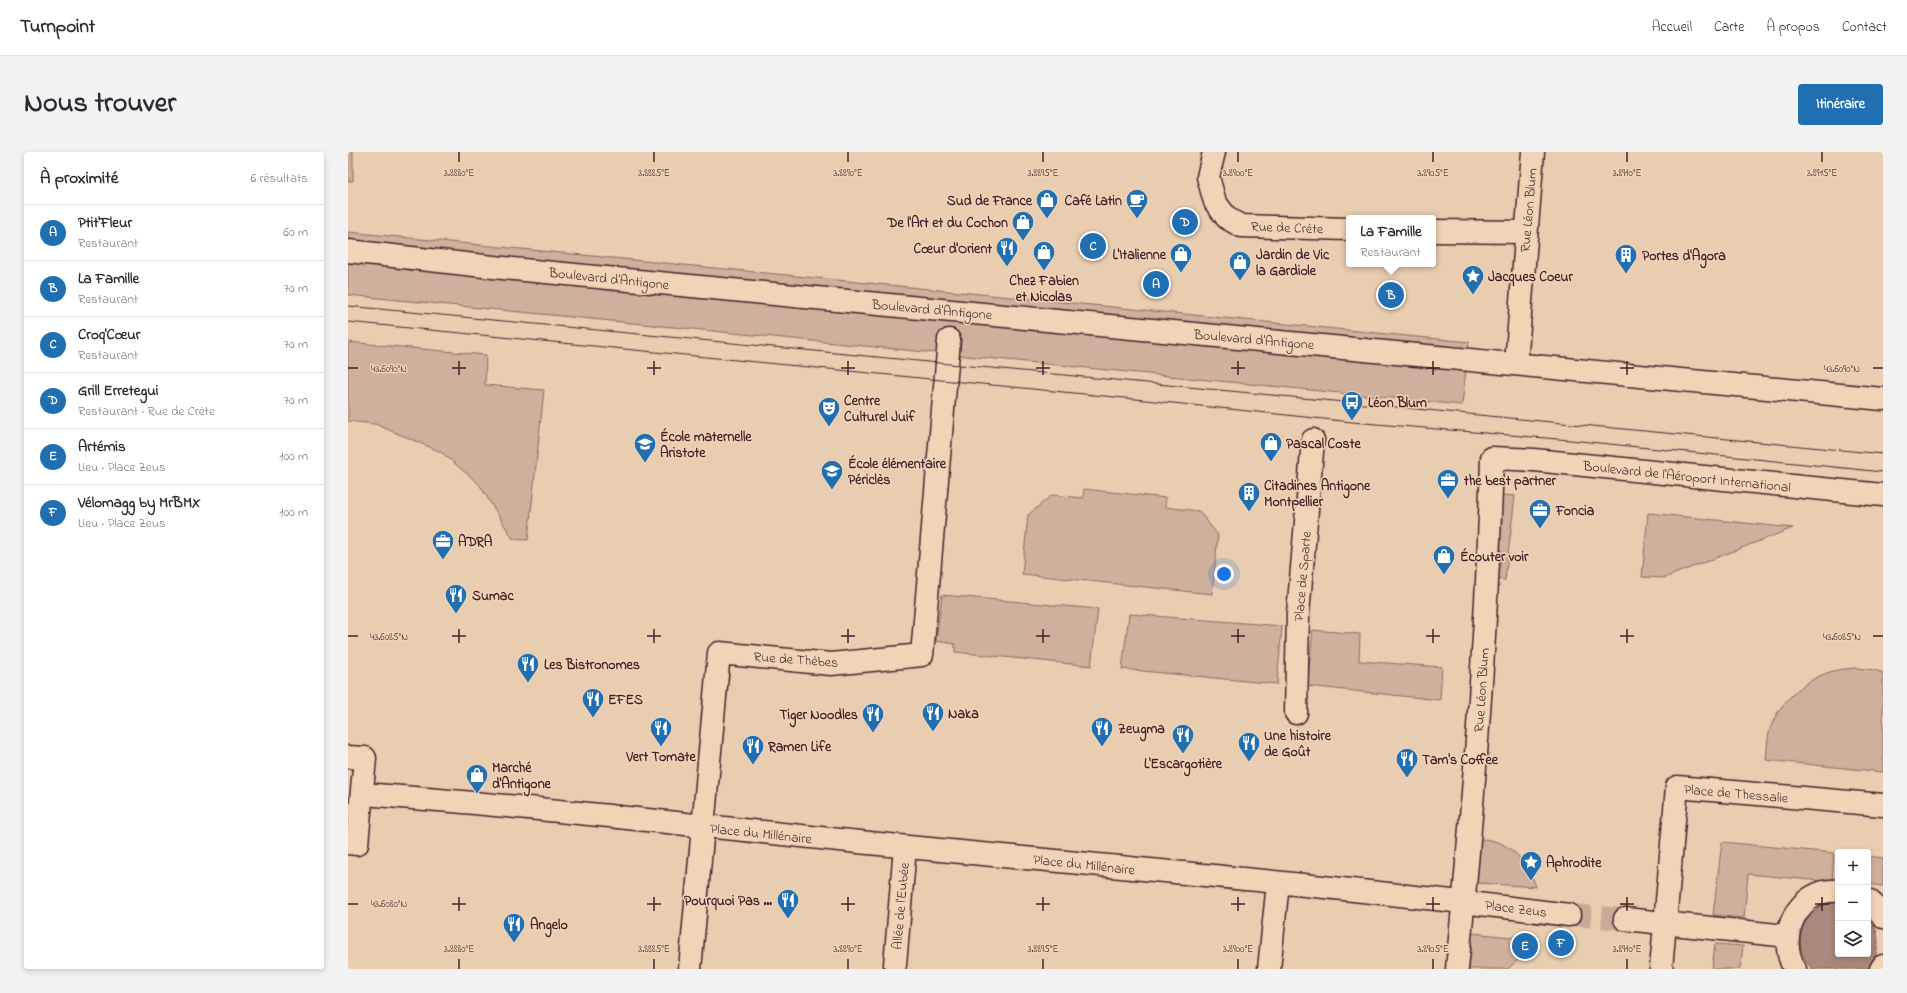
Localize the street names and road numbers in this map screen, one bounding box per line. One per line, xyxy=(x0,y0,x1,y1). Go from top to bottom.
street label: Rue Léon Blum xyxy=(1515,167,1544,253)
street label: Rue de Crète xyxy=(1250,217,1324,240)
street label: Boulevard d'Antigone xyxy=(547,263,671,297)
street label: Boulevard d'Antigone xyxy=(870,295,994,327)
street label: Boulevard d'Antigone xyxy=(1192,325,1316,357)
street label: Boulevard de l'Aéroport International xyxy=(1581,456,1792,499)
street label: Place de Sparte xyxy=(1289,530,1318,622)
street label: Rue de Thèbes xyxy=(753,647,839,674)
street label: Rue Léon Blum xyxy=(1469,647,1496,733)
street label: Place de Thessalie xyxy=(1683,779,1790,810)
street label: Place du Millénaire xyxy=(709,819,813,850)
street label: Place du Millénaire xyxy=(1032,850,1136,881)
street label: Allée de l'Eubée xyxy=(887,861,916,950)
street label: Place Zeus xyxy=(1484,895,1548,924)

